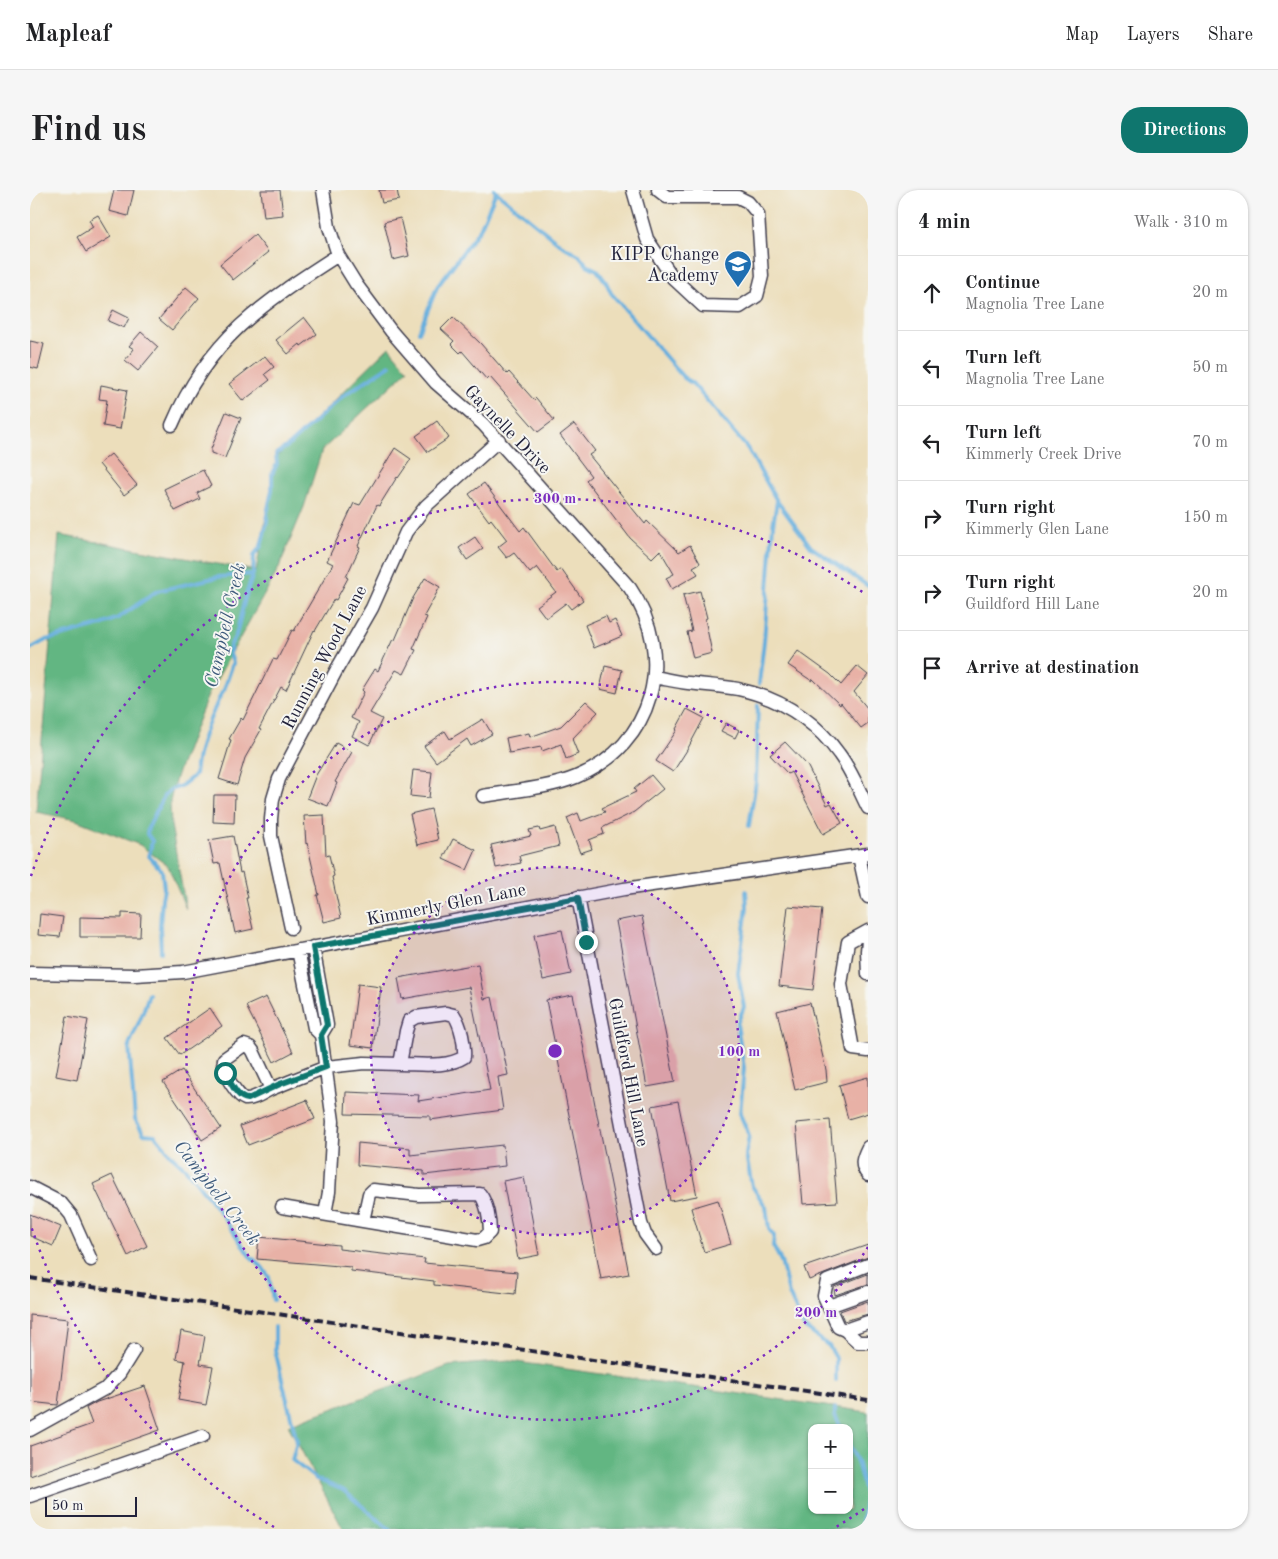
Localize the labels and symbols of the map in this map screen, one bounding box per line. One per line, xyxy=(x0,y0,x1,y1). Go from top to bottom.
place label: KIPP Change Academy xyxy=(610,246,719,285)
school or university icon: KIPP Change Academy xyxy=(723,249,753,288)
street label: Gaynelle Drive xyxy=(461,382,554,477)
text: 300 m xyxy=(534,492,576,507)
water label: Campbell Creek xyxy=(203,561,250,690)
street label: Running Wood Lane xyxy=(279,583,370,732)
street label: Kimmerly Glen Lane xyxy=(365,881,527,929)
route end xyxy=(575,931,598,954)
street label: Guildford Hill Lane xyxy=(605,996,651,1148)
centre of rings xyxy=(546,1042,564,1060)
text: 100 m xyxy=(718,1045,760,1060)
route start xyxy=(214,1062,237,1085)
water label: Campbell Creek xyxy=(169,1137,263,1250)
text: 200 m xyxy=(795,1306,837,1321)
scale bar xyxy=(45,1494,138,1517)

